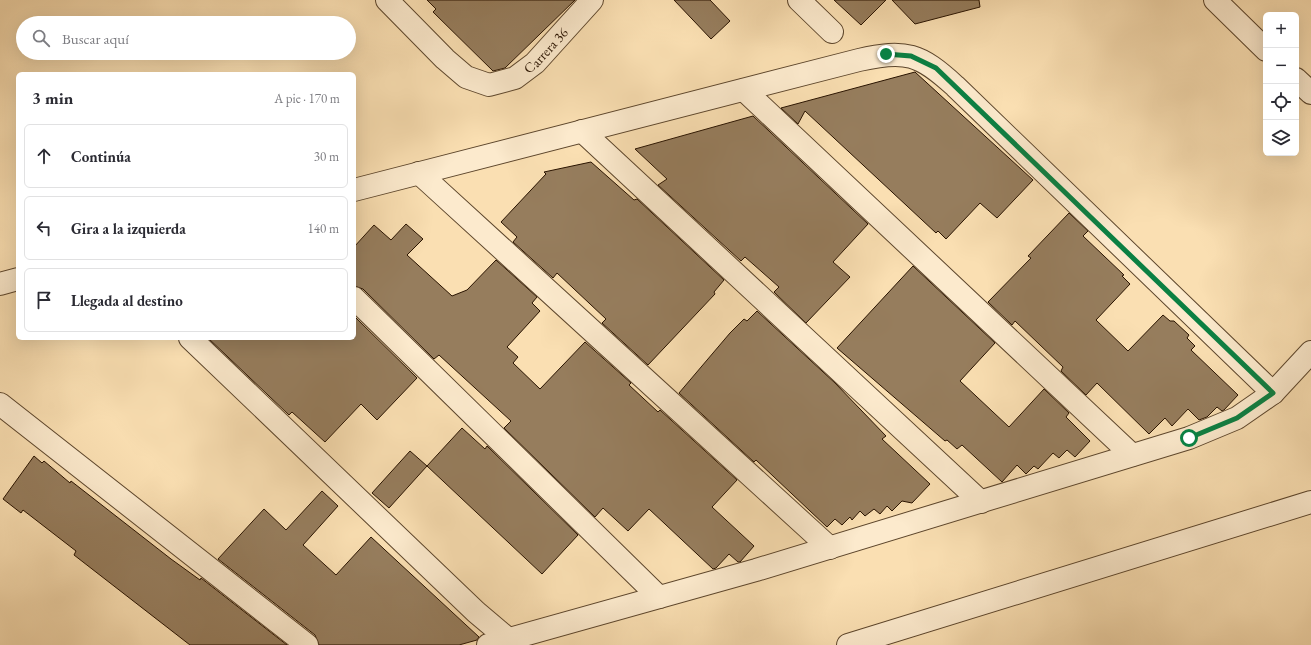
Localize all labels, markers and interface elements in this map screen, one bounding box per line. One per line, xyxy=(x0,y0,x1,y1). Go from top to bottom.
map controls xyxy=(1263,12,1299,156)
button: + xyxy=(1263,12,1299,48)
search box xyxy=(16,16,356,60)
street label: Carrera 36 xyxy=(520,24,572,77)
icon: search xyxy=(30,27,52,49)
text: Buscar aquí xyxy=(62,29,129,48)
route end xyxy=(877,45,895,63)
button: − xyxy=(1263,48,1299,84)
button: locate xyxy=(1263,84,1299,120)
text: 3 min xyxy=(32,87,73,109)
text: A pie · 170 m xyxy=(274,90,340,107)
button: layers xyxy=(1263,120,1299,156)
icon: ahead xyxy=(33,145,55,167)
text: Continúa xyxy=(71,147,131,166)
text: 30 m xyxy=(314,148,339,165)
icon: left xyxy=(33,217,55,239)
text: Gira a la izquierda xyxy=(71,219,186,238)
text: 140 m xyxy=(308,220,339,237)
icon: arrive xyxy=(33,289,55,311)
text: Llegada al destino xyxy=(71,291,183,310)
route start xyxy=(1180,429,1198,447)

